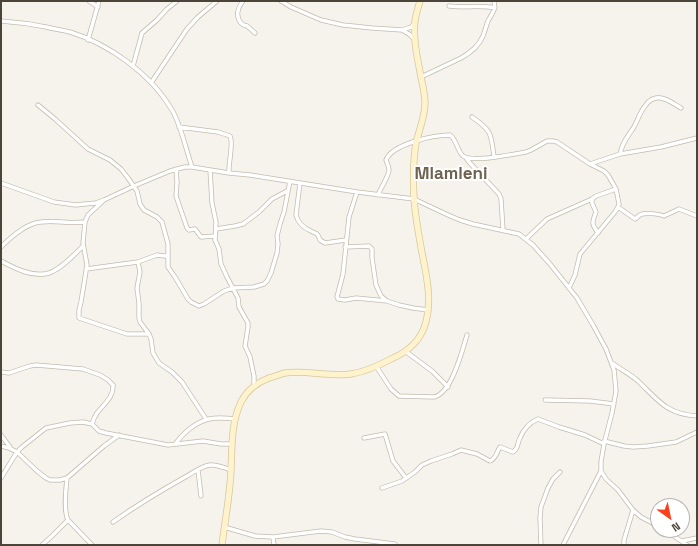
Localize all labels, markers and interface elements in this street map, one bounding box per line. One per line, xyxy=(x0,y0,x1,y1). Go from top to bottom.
district label: Mlamleni xyxy=(414,164,488,184)
north arrow xyxy=(650,498,690,538)
text: N xyxy=(669,519,683,535)

